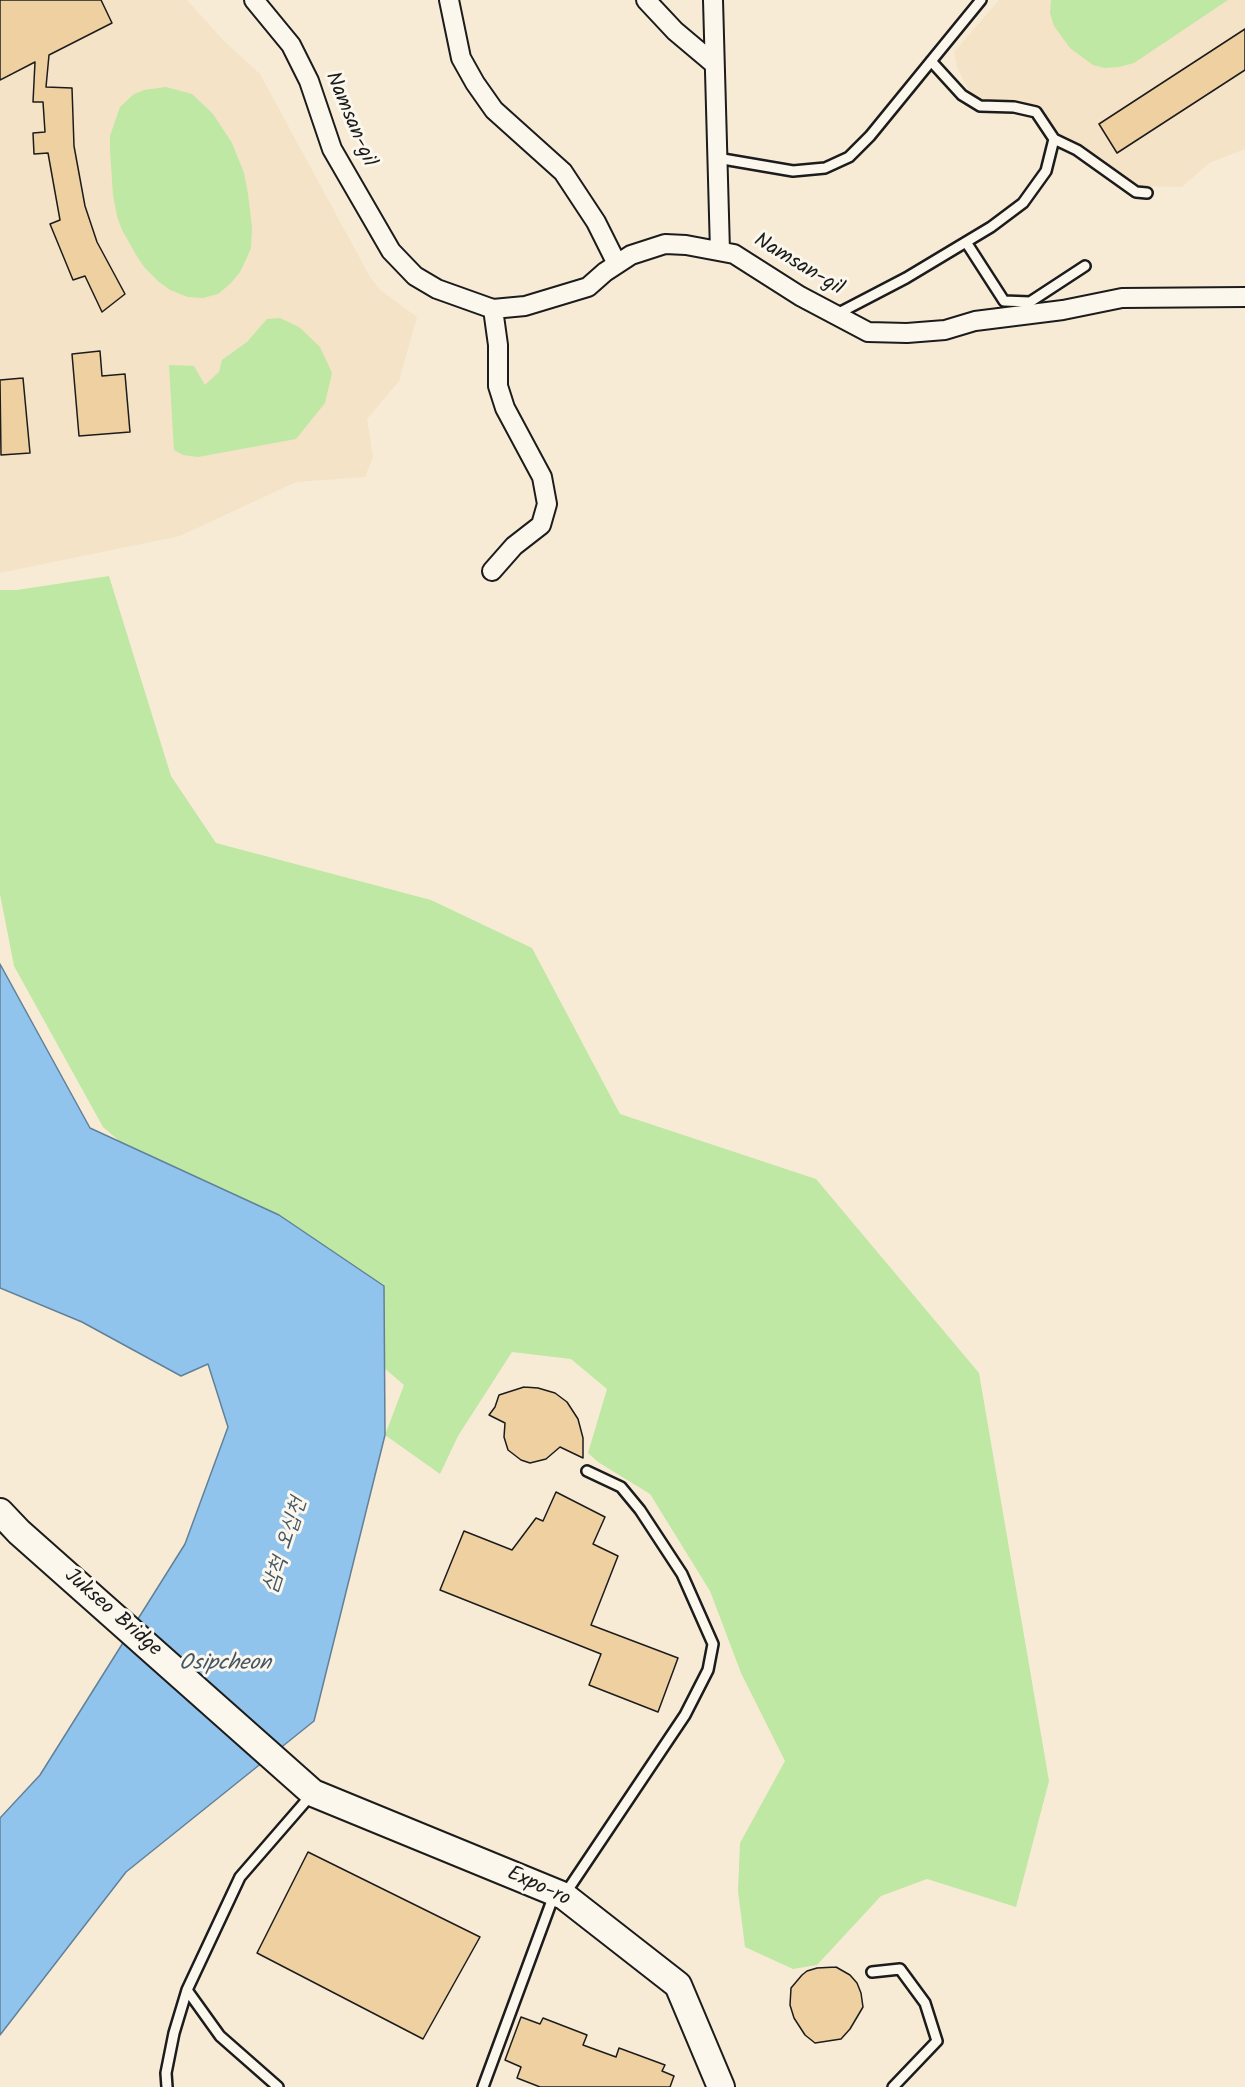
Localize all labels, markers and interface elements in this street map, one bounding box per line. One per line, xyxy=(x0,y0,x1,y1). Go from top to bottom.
street label: Namsan-gil xyxy=(318,69,380,171)
street label: Namsan-gil xyxy=(748,229,848,303)
water label: 삼척 오십천 xyxy=(258,1495,314,1595)
street label: Jukseo Bridge xyxy=(58,1565,166,1663)
water label: Osipcheon xyxy=(179,1652,271,1678)
street label: Expo-ro xyxy=(502,1862,574,1914)

